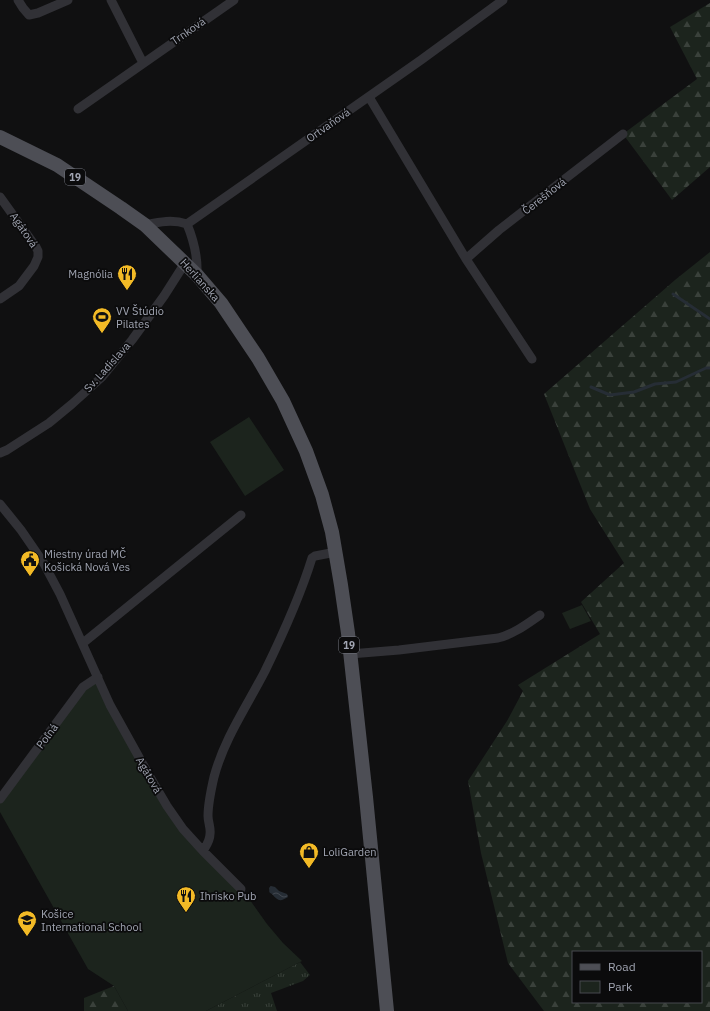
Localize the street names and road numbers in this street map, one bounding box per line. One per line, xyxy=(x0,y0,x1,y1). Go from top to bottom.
street label: Trnková xyxy=(168,14,208,48)
street label: Ortvaňová xyxy=(303,105,353,145)
road number: 19 xyxy=(65,169,85,185)
street label: Čerešňová xyxy=(519,174,569,217)
street label: Agátová xyxy=(7,210,41,251)
street label: Herlianska xyxy=(177,256,223,304)
street label: Sv. Ladislava xyxy=(81,339,133,395)
road number: 19 xyxy=(339,637,359,653)
street label: Poľná xyxy=(33,721,61,751)
street label: Agátová xyxy=(133,754,165,796)

